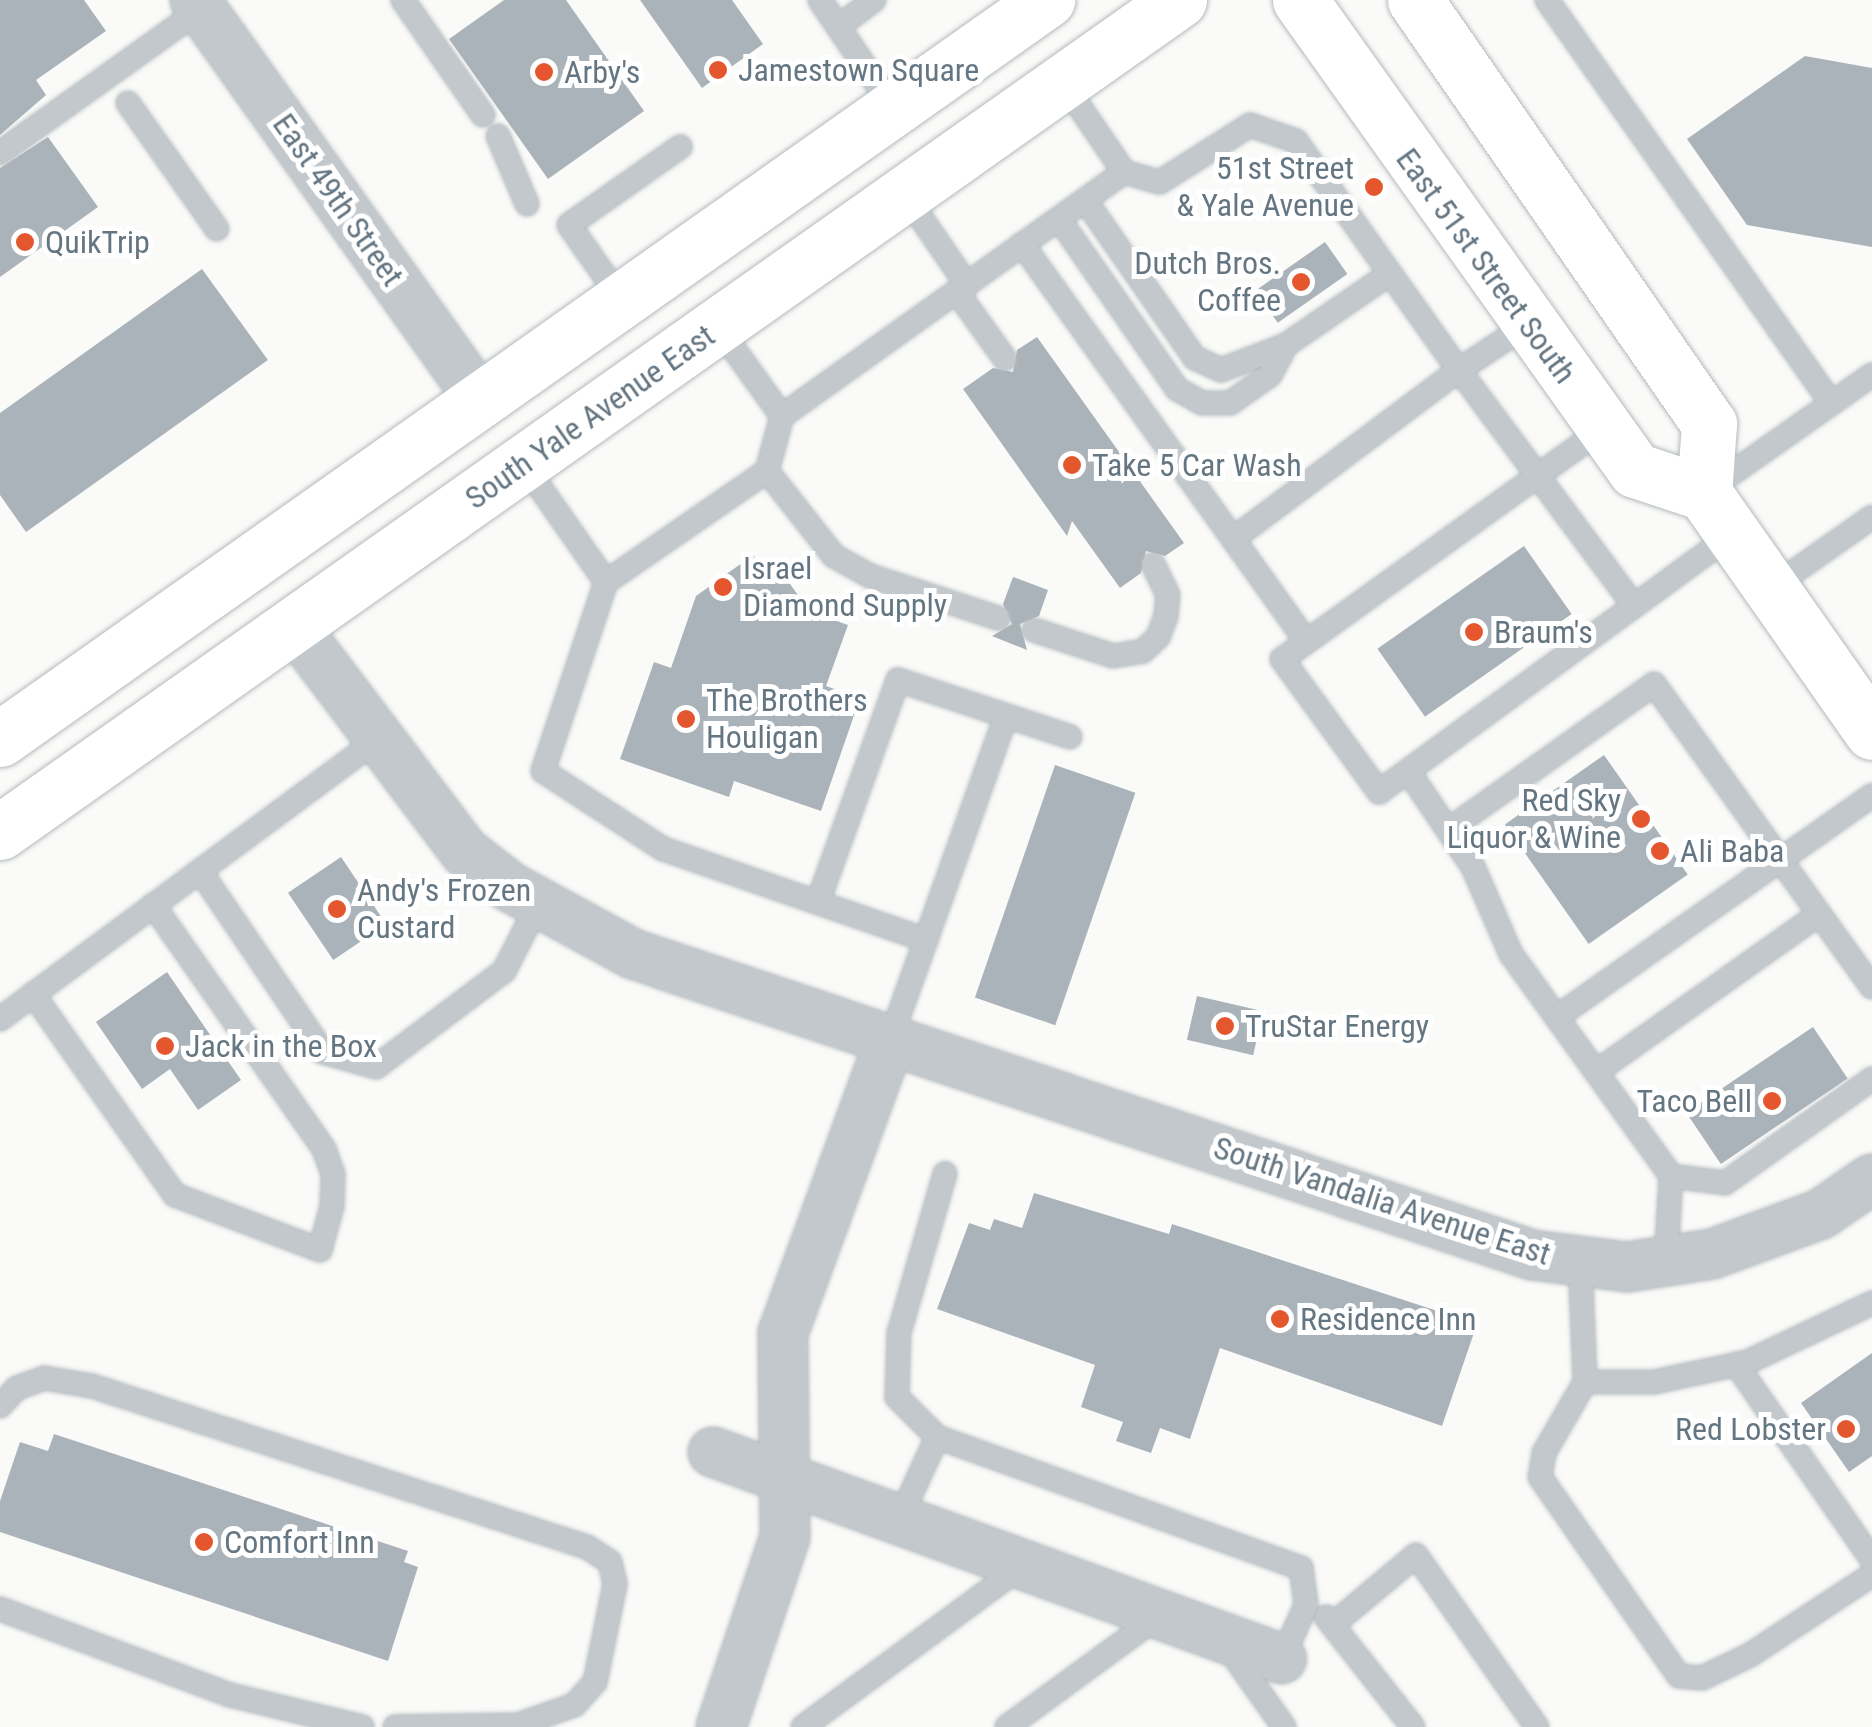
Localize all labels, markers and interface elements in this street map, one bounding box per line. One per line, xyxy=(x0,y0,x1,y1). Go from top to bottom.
place label: Jamestown Square xyxy=(738,51,979,89)
place label: Arby's xyxy=(564,53,640,91)
marker: Jamestown Square xyxy=(707,59,729,81)
marker: Arby's xyxy=(533,61,555,83)
street label: East 49th Street xyxy=(264,106,412,294)
street label: East 51st Street South xyxy=(1388,141,1584,391)
place label: 51st Street & Yale Avenue xyxy=(1176,150,1354,225)
marker: 51st Street & Yale Avenue xyxy=(1363,176,1385,198)
place label: QuikTrip xyxy=(45,223,150,261)
marker: QuikTrip xyxy=(14,231,36,253)
place label: Dutch Bros. Coffee xyxy=(1134,245,1281,320)
marker: Dutch Bros. Coffee xyxy=(1290,271,1312,293)
street label: South Yale Avenue East xyxy=(458,316,722,518)
place label: Take 5 Car Wash xyxy=(1092,446,1302,484)
marker: Take 5 Car Wash xyxy=(1061,454,1083,476)
place label: Israel Diamond Supply xyxy=(743,550,947,625)
marker: Israel Diamond Supply xyxy=(712,576,734,598)
place label: Braum's xyxy=(1494,613,1593,651)
marker: Braum's xyxy=(1463,621,1485,643)
place label: The Brothers Houligan xyxy=(706,682,868,757)
marker: The Brothers Houligan xyxy=(675,708,697,730)
place label: Red Sky Liquor & Wine xyxy=(1447,782,1621,857)
marker: Red Sky Liquor & Wine xyxy=(1630,808,1652,830)
place label: Ali Baba xyxy=(1680,832,1784,870)
marker: Ali Baba xyxy=(1649,840,1671,862)
place label: Andy's Frozen Custard xyxy=(357,872,531,947)
marker: Andy's Frozen Custard xyxy=(326,898,348,920)
place label: TruStar Energy xyxy=(1245,1007,1429,1045)
marker: TruStar Energy xyxy=(1214,1015,1236,1037)
place label: Jack in the Box xyxy=(185,1027,377,1065)
marker: Jack in the Box xyxy=(154,1035,176,1057)
place label: Taco Bell xyxy=(1636,1082,1752,1120)
marker: Taco Bell xyxy=(1761,1090,1783,1112)
street label: South Vandalia Avenue East xyxy=(1209,1128,1555,1274)
place label: Residence Inn xyxy=(1300,1300,1476,1338)
marker: Residence Inn xyxy=(1269,1308,1291,1330)
place label: Red Lobster xyxy=(1675,1410,1826,1448)
marker: Red Lobster xyxy=(1835,1418,1857,1440)
place label: Comfort Inn xyxy=(224,1523,375,1561)
marker: Comfort Inn xyxy=(193,1531,215,1553)

